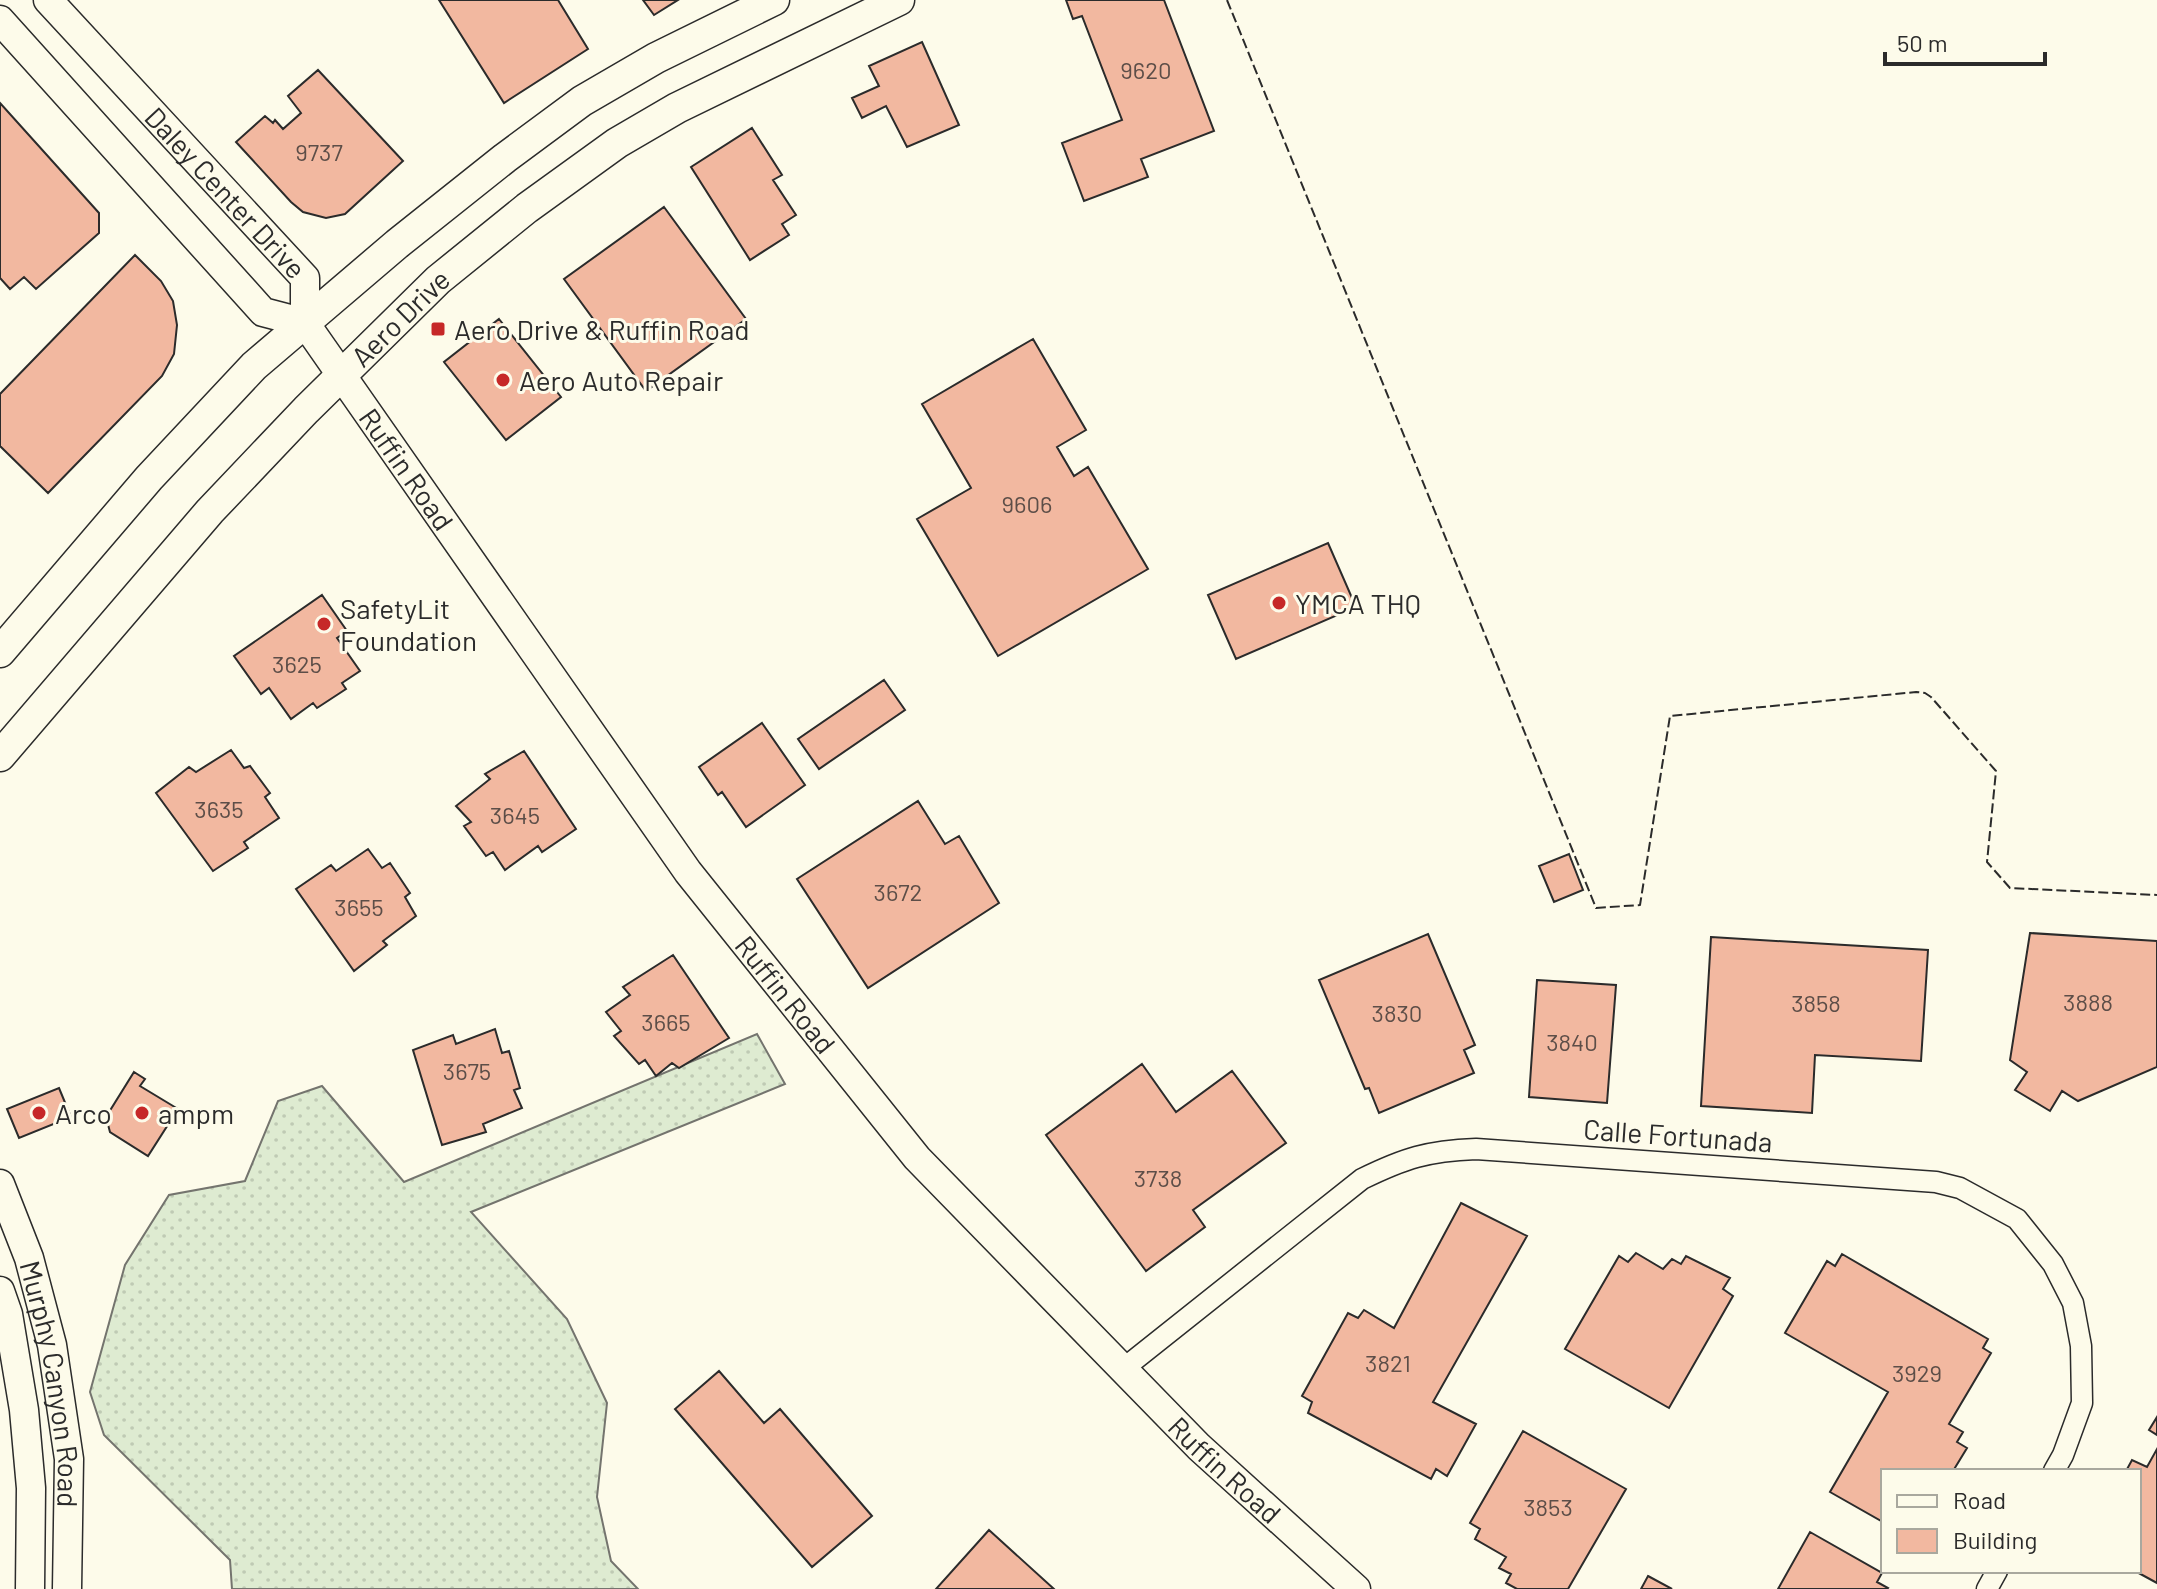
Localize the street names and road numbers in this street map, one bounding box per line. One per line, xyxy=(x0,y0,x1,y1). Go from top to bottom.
street label: Daley Center Drive xyxy=(138,100,313,285)
street label: Aero Drive xyxy=(344,261,456,373)
street label: Ruffin Road xyxy=(353,401,461,537)
street label: Ruffin Road xyxy=(729,929,843,1060)
street label: Calle Fortunada xyxy=(1582,1111,1774,1159)
street label: Murphy Canyon Road xyxy=(13,1257,86,1508)
street label: Ruffin Road xyxy=(1162,1409,1288,1530)

